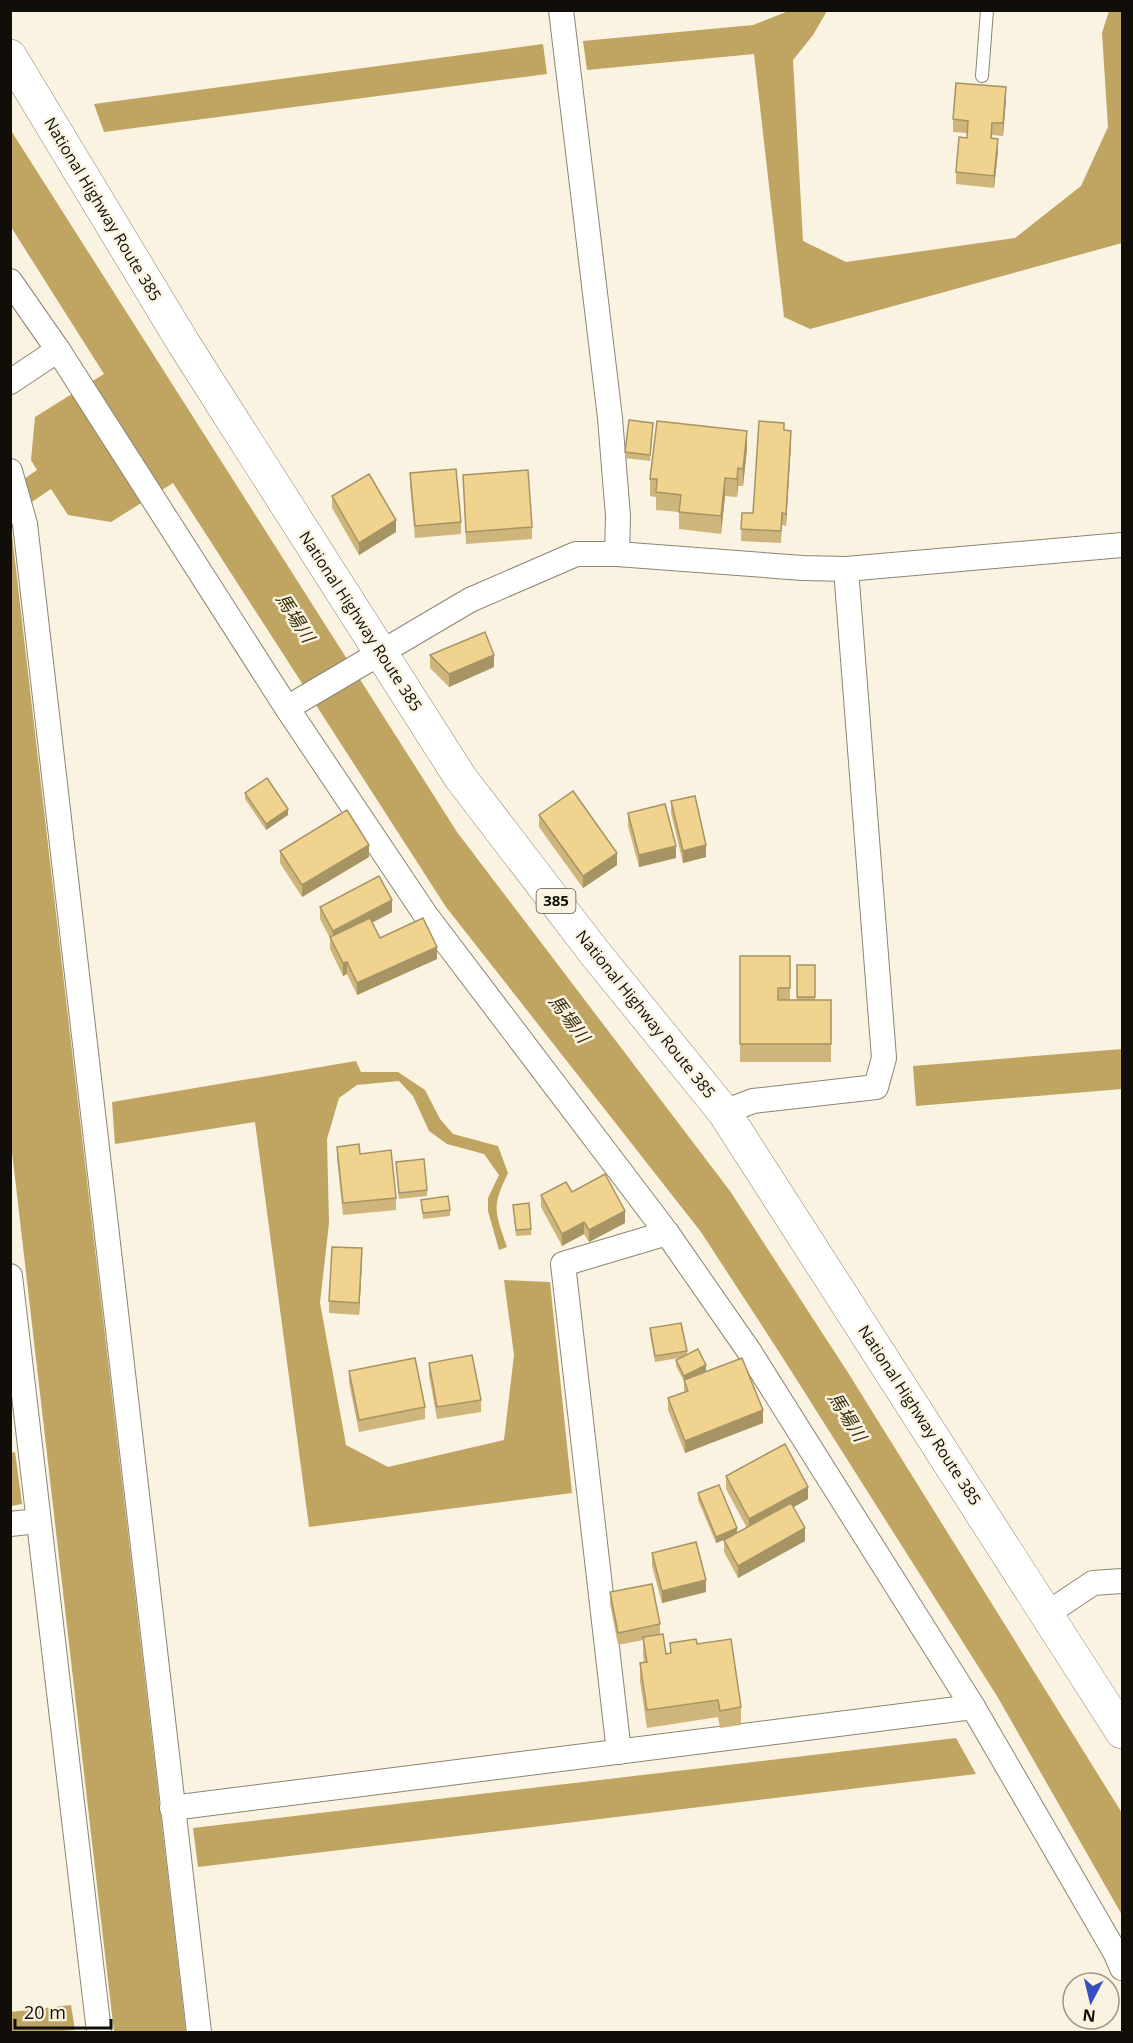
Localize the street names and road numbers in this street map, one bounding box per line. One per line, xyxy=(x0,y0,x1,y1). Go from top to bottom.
street label: National Highway Route 385 xyxy=(39,113,167,305)
street label: National Highway Route 385 xyxy=(294,527,428,715)
road number: 385 xyxy=(536,889,576,913)
street label: National Highway Route 385 xyxy=(571,925,721,1103)
street label: National Highway Route 385 xyxy=(853,1321,987,1509)

